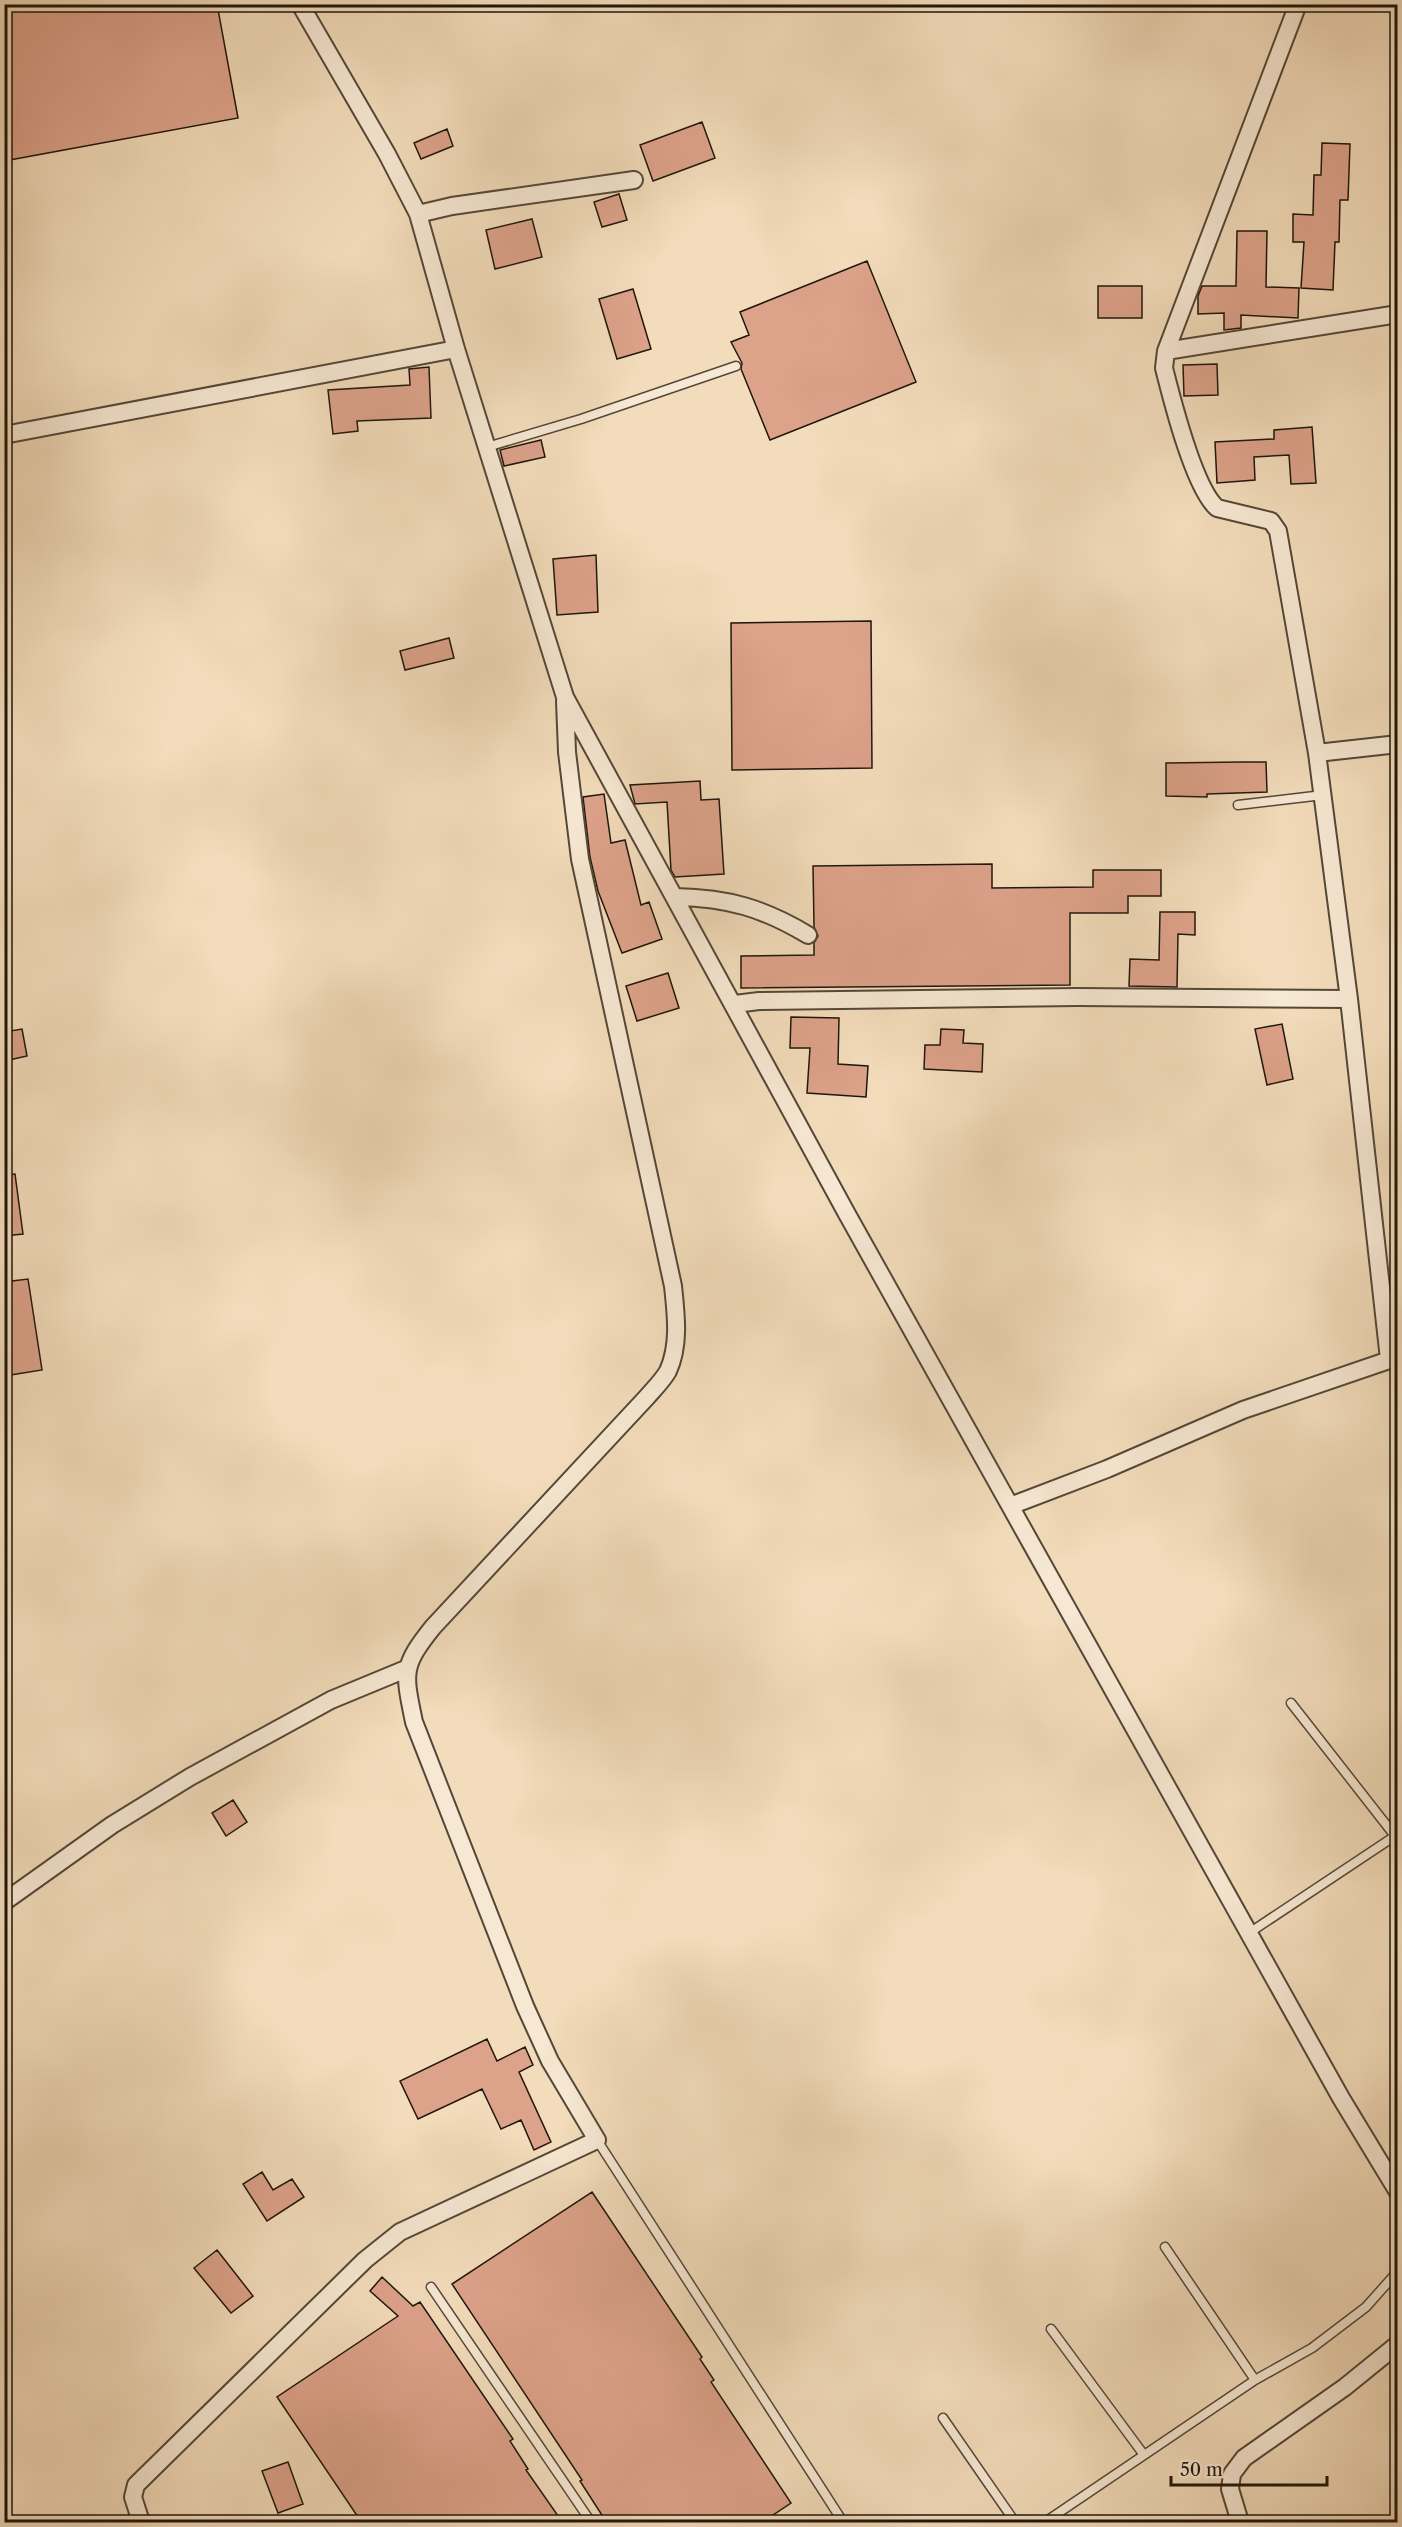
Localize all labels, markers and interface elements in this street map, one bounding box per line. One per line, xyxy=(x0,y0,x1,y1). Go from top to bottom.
scale bar xyxy=(1171,2449,1327,2487)
text: 50 m xyxy=(1180,2459,1223,2481)

